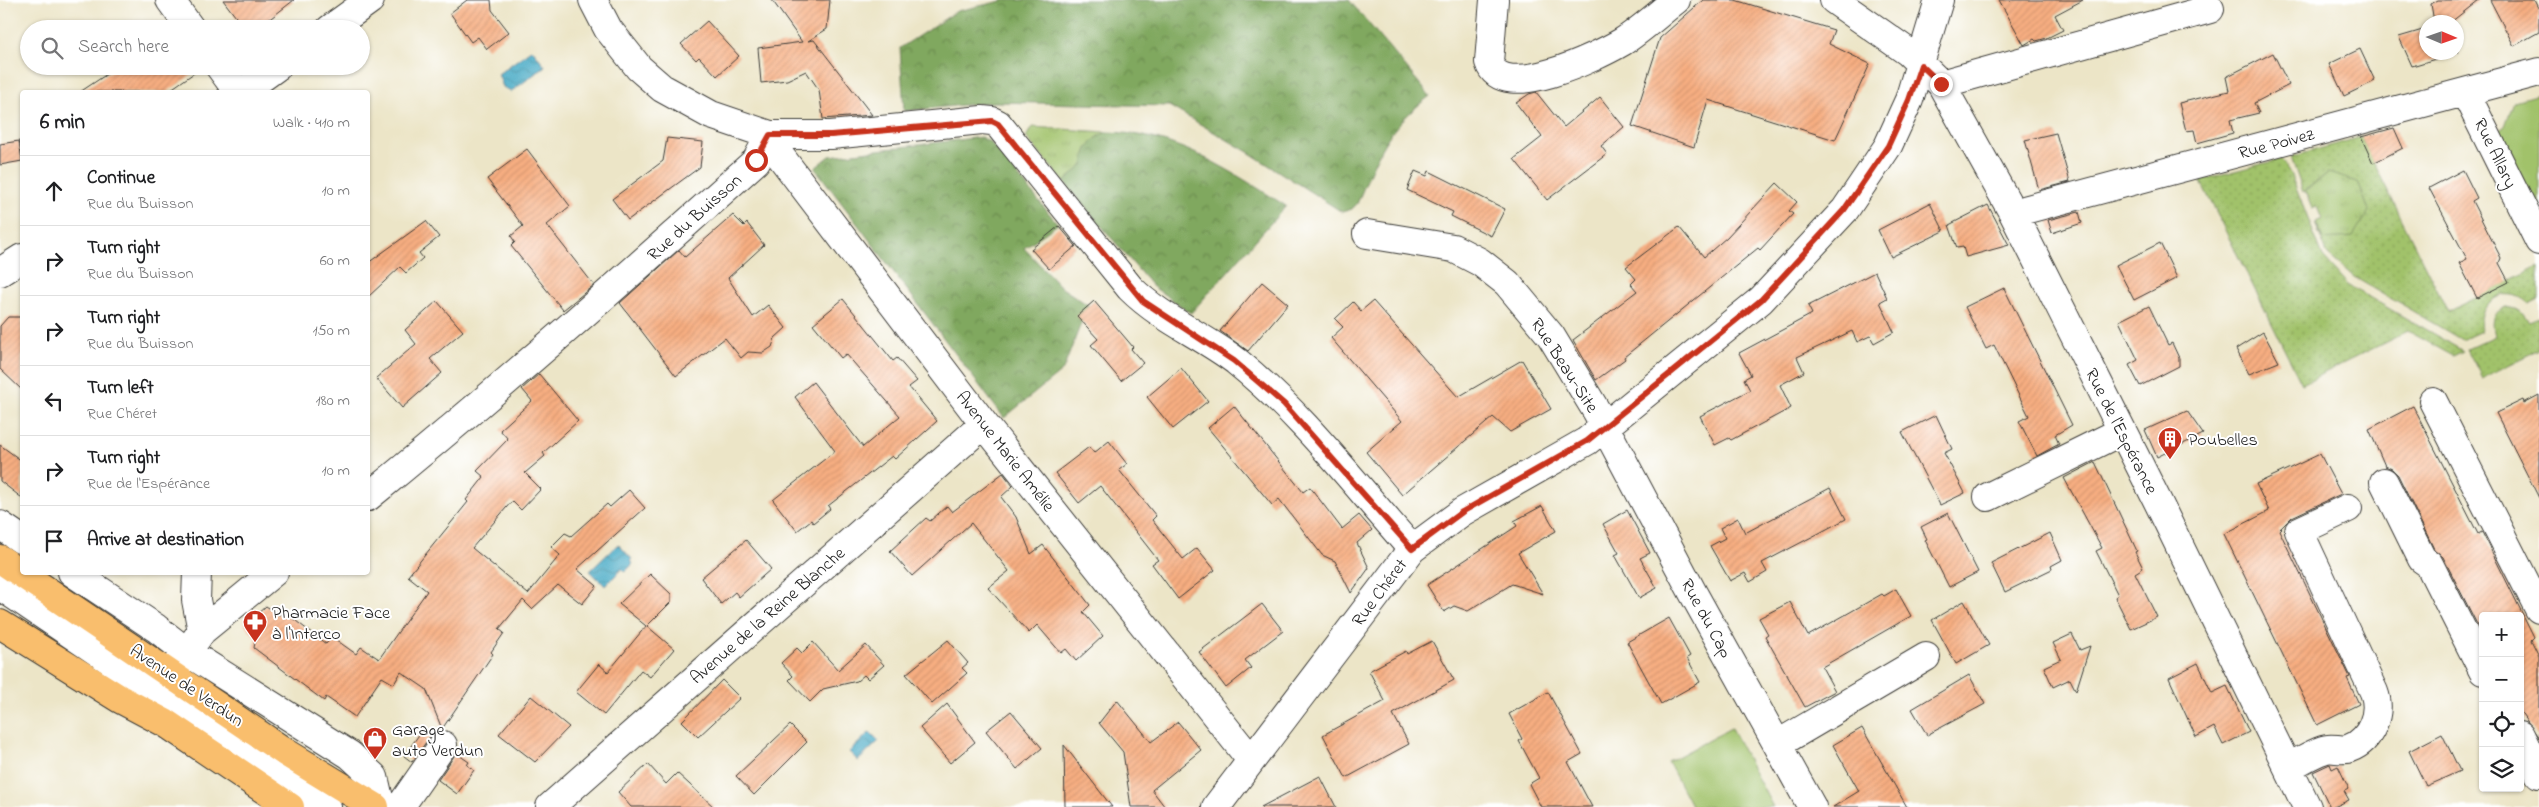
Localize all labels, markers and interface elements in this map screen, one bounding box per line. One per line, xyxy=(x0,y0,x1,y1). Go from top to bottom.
north arrow xyxy=(2419,15,2464,60)
search box xyxy=(20,20,370,75)
icon: search xyxy=(38,34,66,62)
text: Search here xyxy=(78,34,169,61)
route end xyxy=(1930,73,1953,96)
text: 6 min xyxy=(40,108,85,138)
text: Walk · 410 m xyxy=(273,111,350,135)
street label: Rue Allary xyxy=(2466,114,2522,193)
street label: Rue Poivez xyxy=(2236,122,2318,168)
route start xyxy=(745,149,768,172)
text: Continue xyxy=(87,165,155,192)
street label: Rue du Buisson xyxy=(642,169,749,268)
icon: ahead xyxy=(40,177,68,205)
text: 10 m xyxy=(322,179,350,203)
text: Rue du Buisson xyxy=(87,192,193,216)
text: Turn right xyxy=(87,235,160,262)
icon: right xyxy=(40,247,68,275)
text: 60 m xyxy=(320,249,350,273)
text: Rue du Buisson xyxy=(87,262,193,286)
text: Turn right xyxy=(87,305,160,332)
street label: Rue Beau-Site xyxy=(1523,313,1604,419)
icon: right xyxy=(40,317,68,345)
text: 150 m xyxy=(312,319,350,343)
text: Rue du Buisson xyxy=(87,332,193,356)
street label: Rue de l'Espérance xyxy=(2077,364,2164,500)
text: Turn left xyxy=(87,375,154,402)
street label: Avenue Marie Amélie xyxy=(949,386,1061,519)
icon: left xyxy=(40,387,68,415)
text: 180 m xyxy=(316,389,350,413)
text: Rue Chéret xyxy=(87,402,157,426)
building icon: Poubelles xyxy=(2157,426,2183,460)
place label: Poubelles xyxy=(2188,428,2258,454)
text: Turn right xyxy=(87,445,160,472)
icon: right xyxy=(40,457,68,485)
text: 10 m xyxy=(322,459,350,483)
text: Rue de l'Espérance xyxy=(87,472,210,496)
icon: arrive xyxy=(40,527,68,555)
text: Arrive at destination xyxy=(87,527,244,554)
street label: Avenue de la Reine Blanche xyxy=(685,541,852,691)
street label: Rue Chéret xyxy=(1346,554,1415,633)
street label: Rue du Cap xyxy=(1673,575,1738,664)
place label: Pharmacie Face à l'Interco xyxy=(272,601,391,648)
pharmacy icon: Pharmacie Face à l'Interco xyxy=(242,609,268,643)
map controls xyxy=(2479,612,2524,792)
button: + xyxy=(2479,612,2524,657)
street label: Avenue de Verdun xyxy=(124,639,248,735)
button: − xyxy=(2479,657,2524,702)
button: locate xyxy=(2479,702,2524,747)
place label: Garage auto Verdun xyxy=(392,718,483,765)
shop icon: Garage auto Verdun xyxy=(362,726,388,760)
button: layers xyxy=(2479,747,2524,792)

